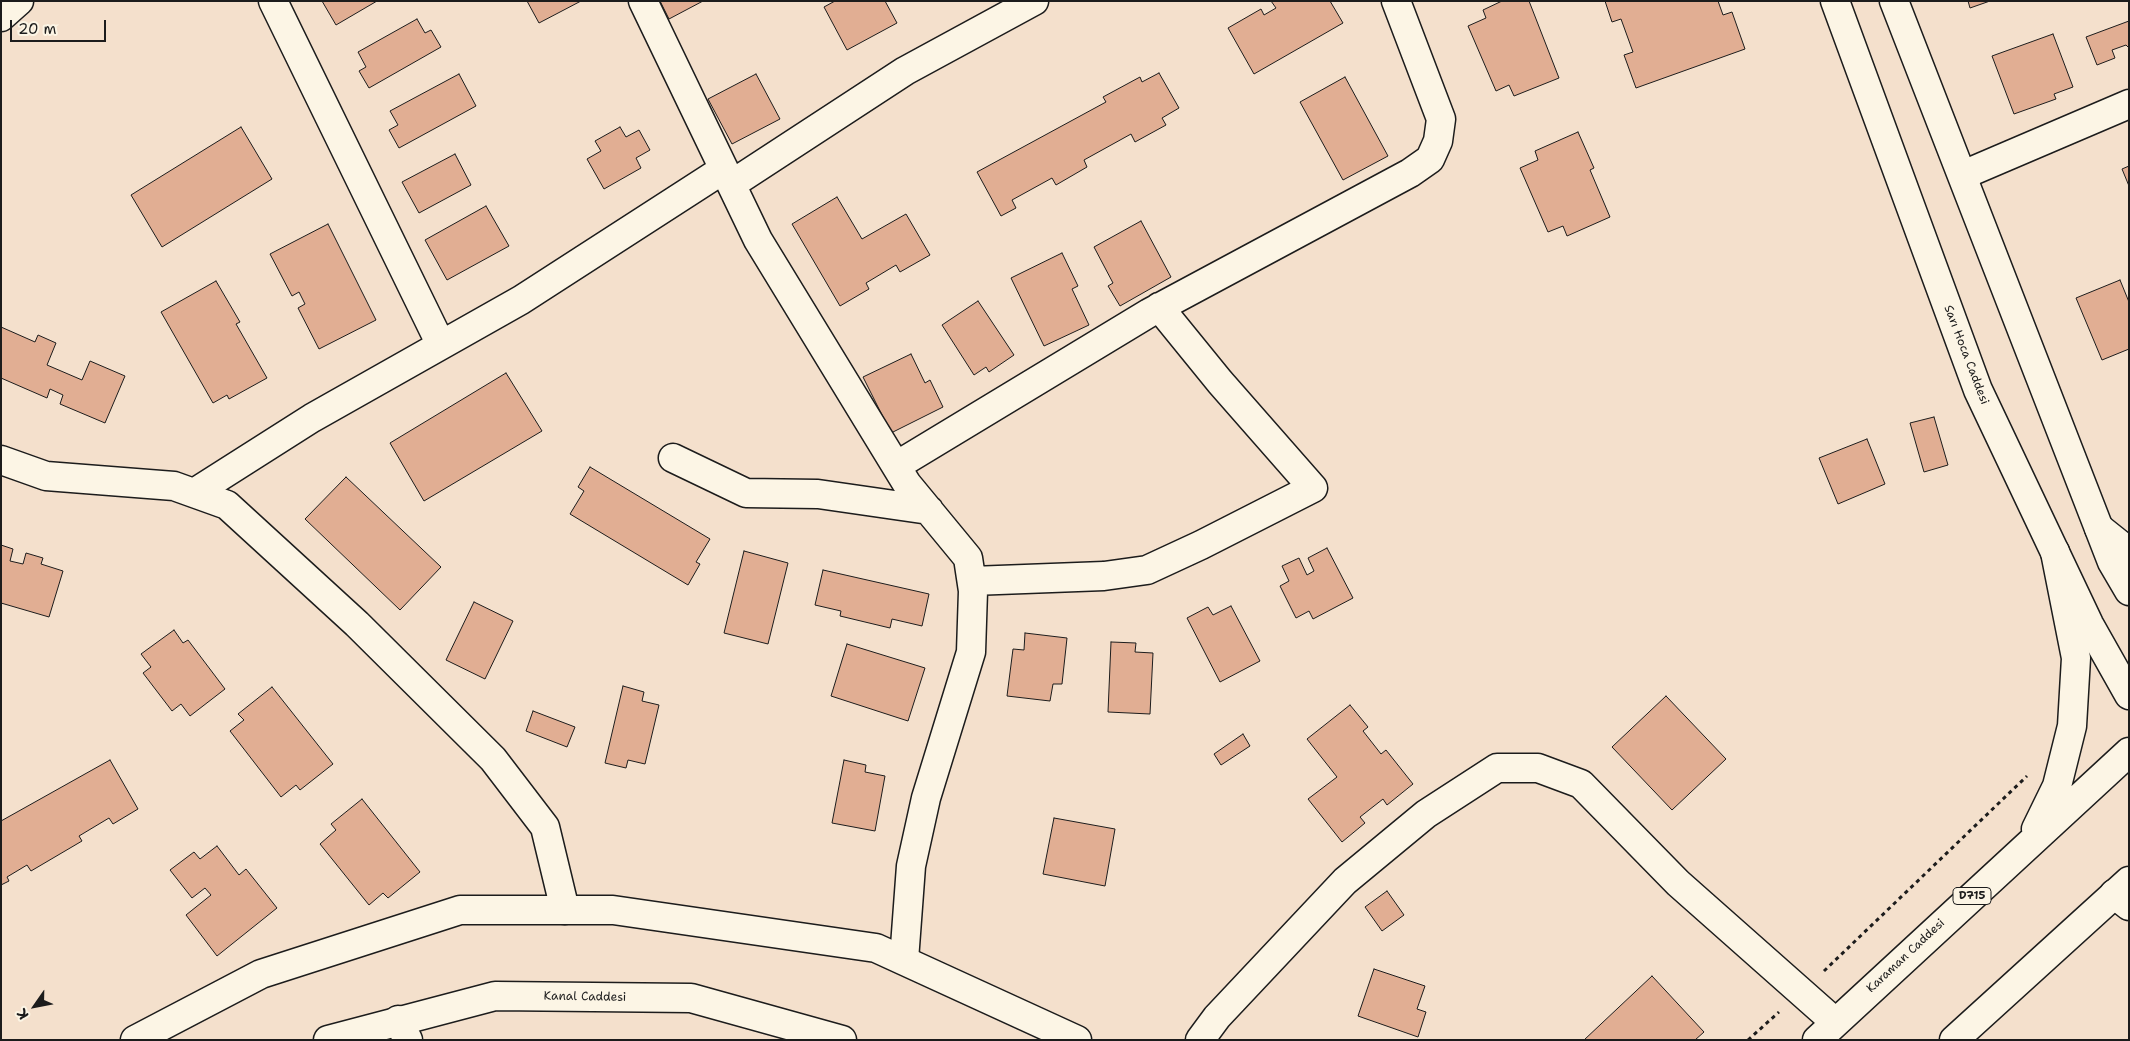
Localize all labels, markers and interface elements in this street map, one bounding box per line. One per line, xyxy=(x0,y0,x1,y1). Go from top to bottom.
scale bar xyxy=(12,10,109,42)
text: 20 m xyxy=(18,19,57,39)
street label: Sarı Hoca Caddesi xyxy=(1940,303,1992,407)
road number: D715 xyxy=(1953,888,1991,904)
street label: Karaman Caddesi xyxy=(1864,916,1948,996)
north arrow xyxy=(10,981,60,1031)
street label: Kanal Caddesi xyxy=(544,989,626,1005)
text: K xyxy=(12,1005,33,1023)

